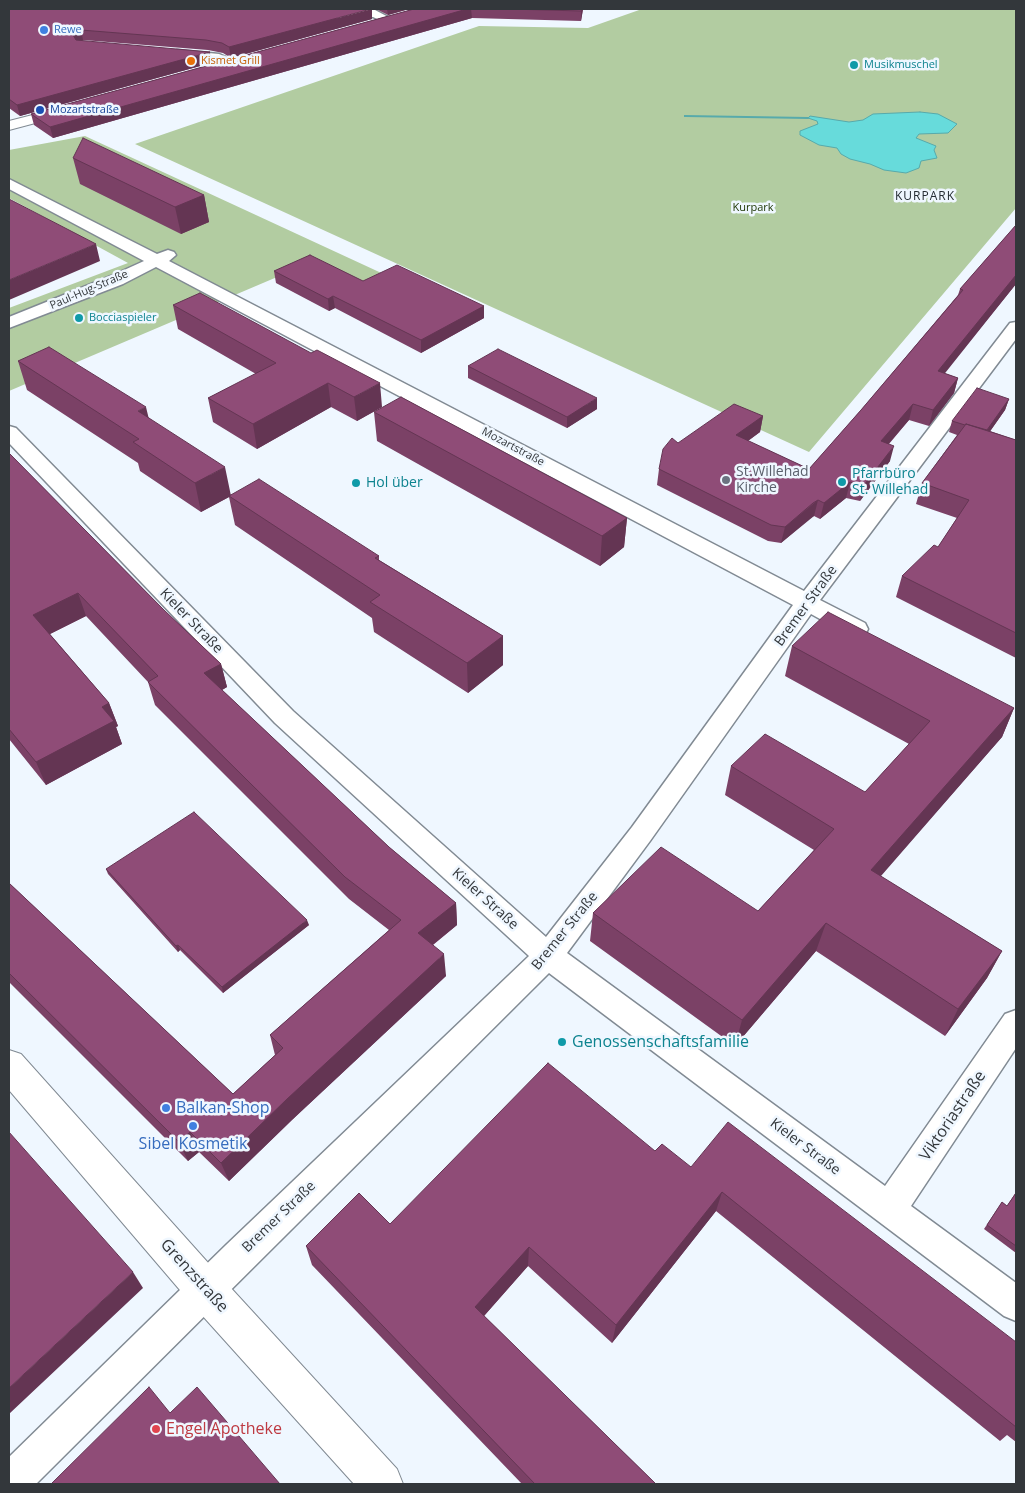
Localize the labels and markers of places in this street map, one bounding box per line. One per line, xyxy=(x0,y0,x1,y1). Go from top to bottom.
place label: Rewe xyxy=(54,23,82,37)
marker: Rewe xyxy=(38,24,50,36)
place label: Kismet Grill xyxy=(201,54,260,68)
marker: Kismet Grill xyxy=(185,55,197,67)
place label: Musikmuschel xyxy=(864,58,938,72)
marker: Musikmuschel xyxy=(848,59,860,71)
place label: Mozartstraße xyxy=(50,103,119,117)
marker: Mozartstraße xyxy=(34,104,46,116)
place label: Bocciaspieler xyxy=(89,311,157,325)
marker: Bocciaspieler xyxy=(73,312,85,324)
place label: St.Willehad Kirche xyxy=(736,464,809,497)
place label: Pfarrbüro St. Willehad xyxy=(852,466,928,498)
marker: St.Willehad Kirche xyxy=(720,474,732,486)
place label: Hol über xyxy=(366,475,423,491)
marker: Pfarrbüro St. Willehad xyxy=(836,476,848,488)
marker: Hol über xyxy=(350,477,362,489)
place label: Genossenschaftsfamilie xyxy=(572,1032,749,1052)
marker: Genossenschaftsfamilie xyxy=(556,1036,568,1048)
place label: Balkan-Shop xyxy=(176,1098,270,1118)
marker: Balkan-Shop xyxy=(160,1102,172,1114)
marker: Sibel Kosmetik xyxy=(187,1120,199,1132)
place label: Sibel Kosmetik xyxy=(139,1134,247,1154)
place label: Engel Apotheke xyxy=(166,1419,282,1439)
marker: Engel Apotheke xyxy=(150,1423,162,1435)

